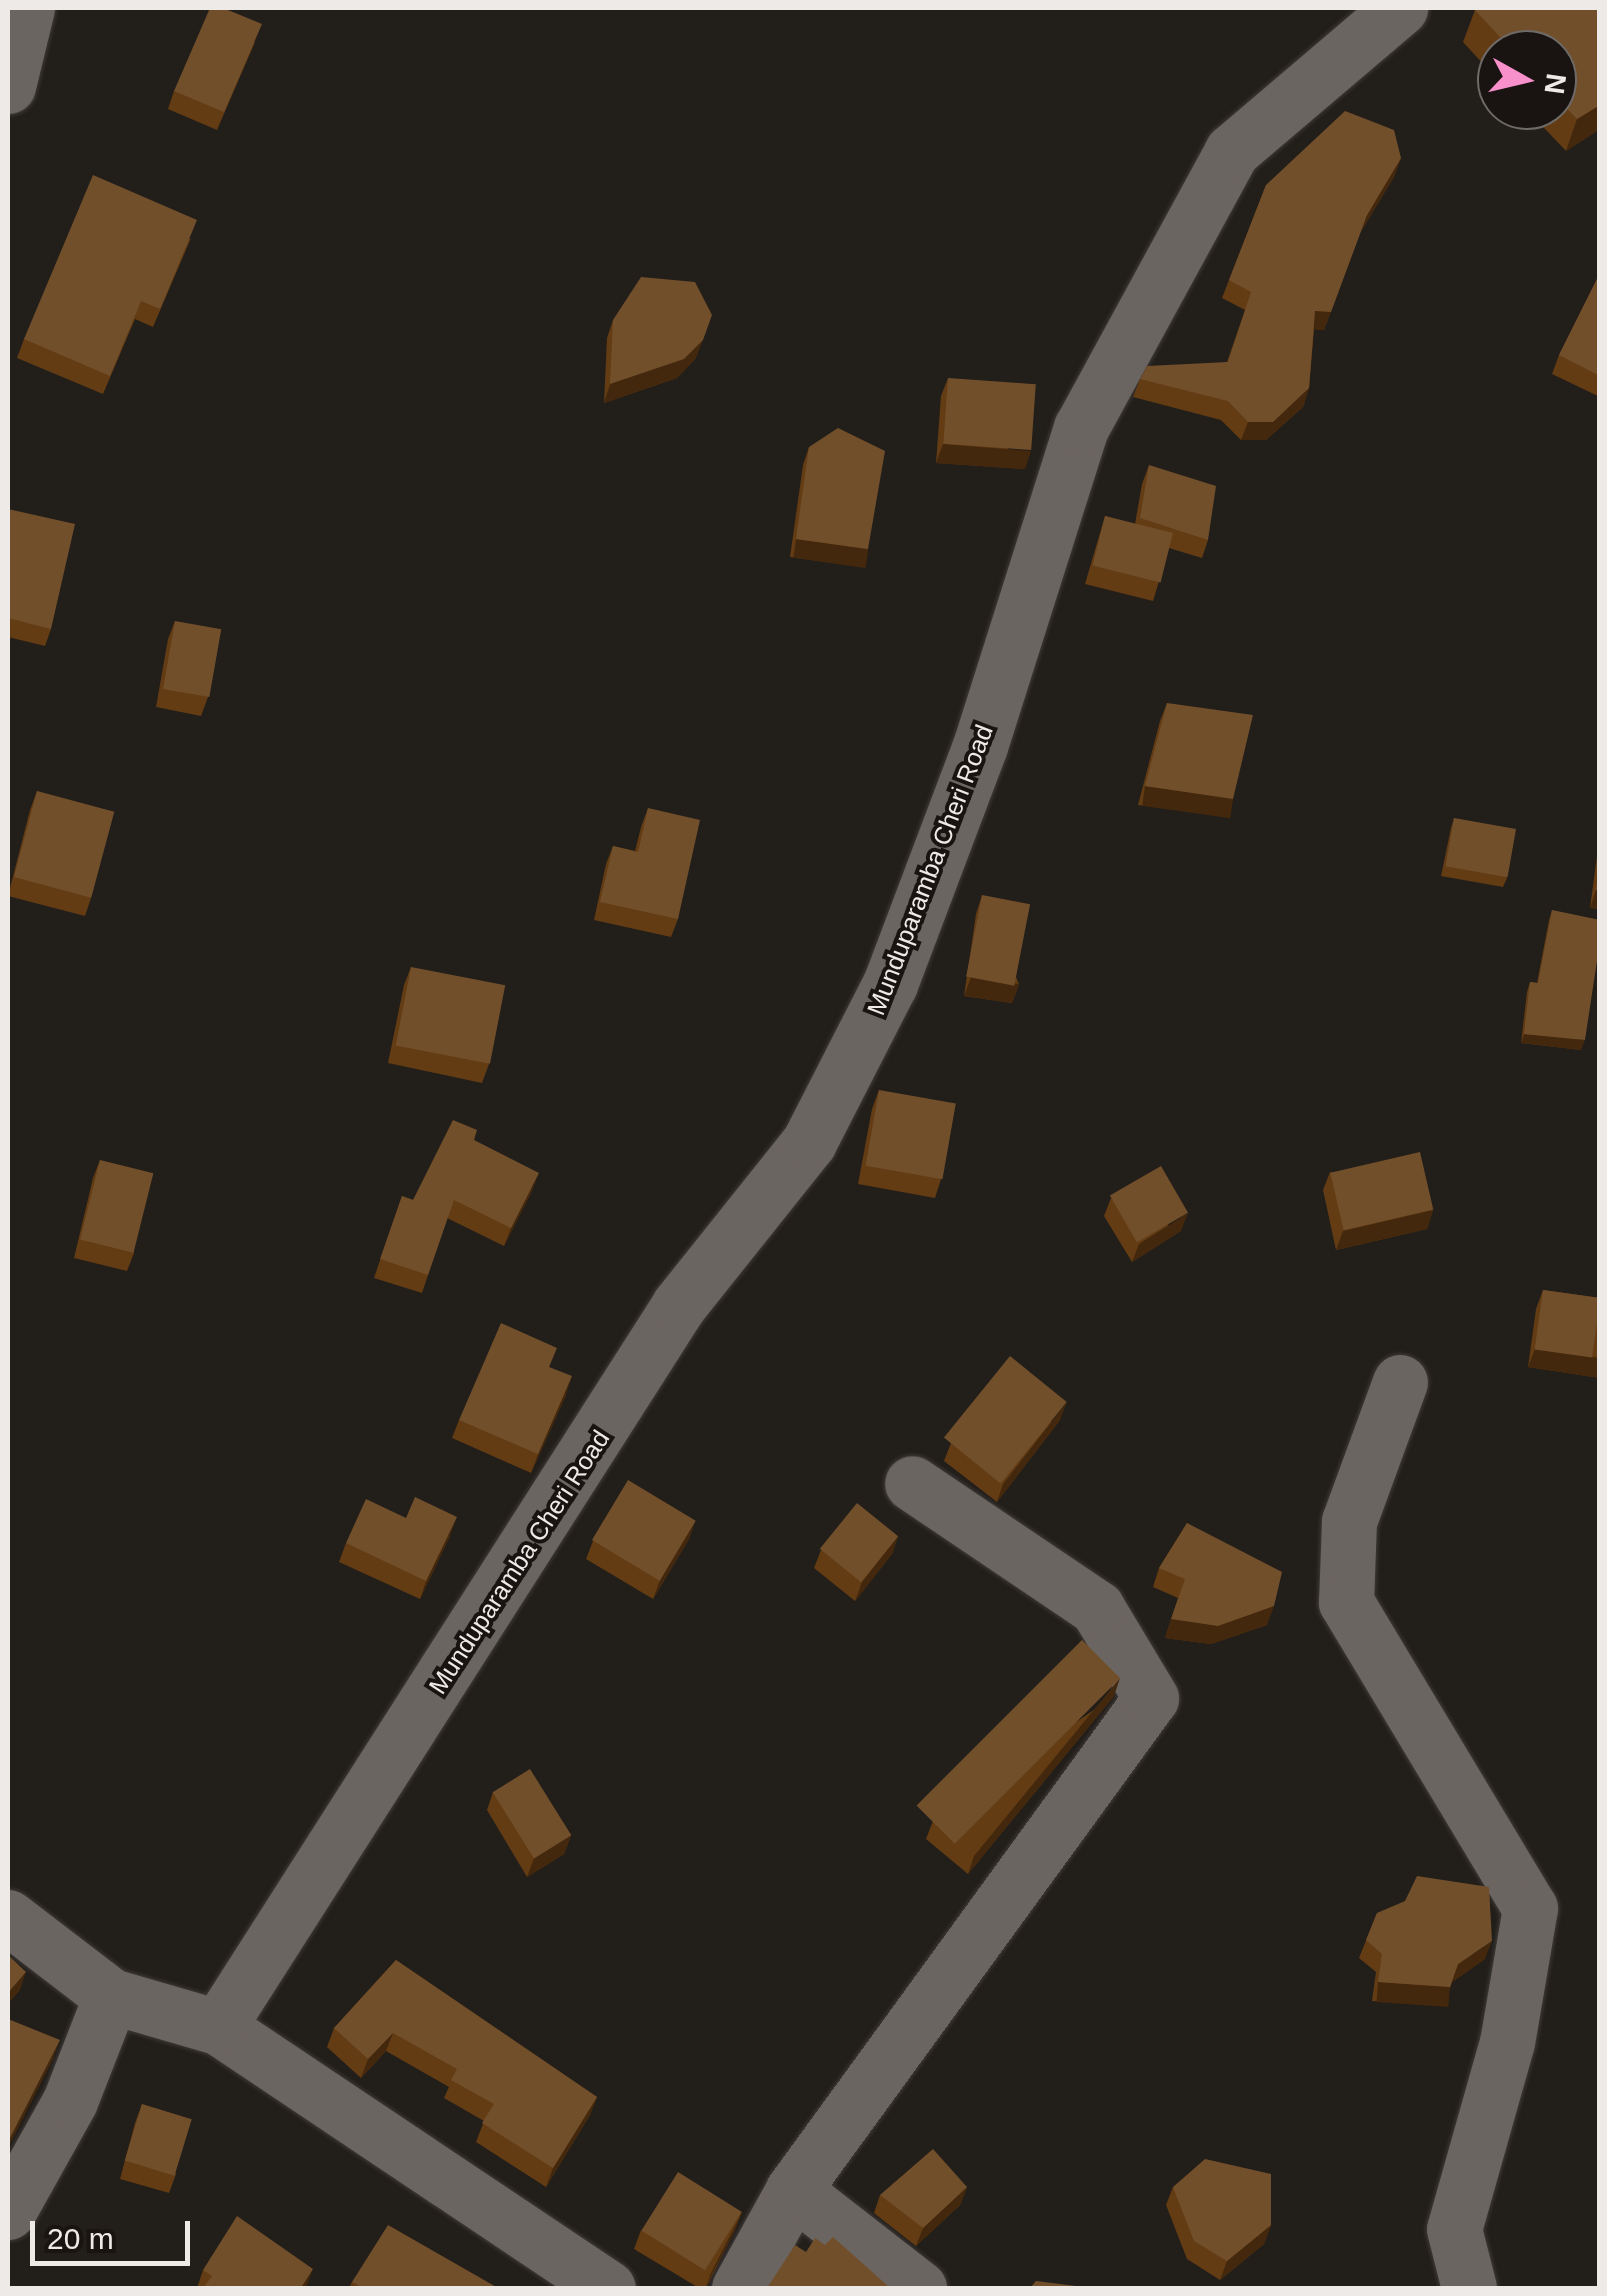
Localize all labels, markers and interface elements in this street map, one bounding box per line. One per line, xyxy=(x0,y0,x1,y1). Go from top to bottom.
north arrow xyxy=(1477,30,1577,130)
text: N xyxy=(1538,72,1572,96)
street label: Munduparamba Cheri Road xyxy=(861,721,999,1019)
street label: Munduparamba Cheri Road xyxy=(422,1424,616,1700)
scale bar xyxy=(35,2201,195,2263)
text: 20 m xyxy=(47,2222,114,2255)

